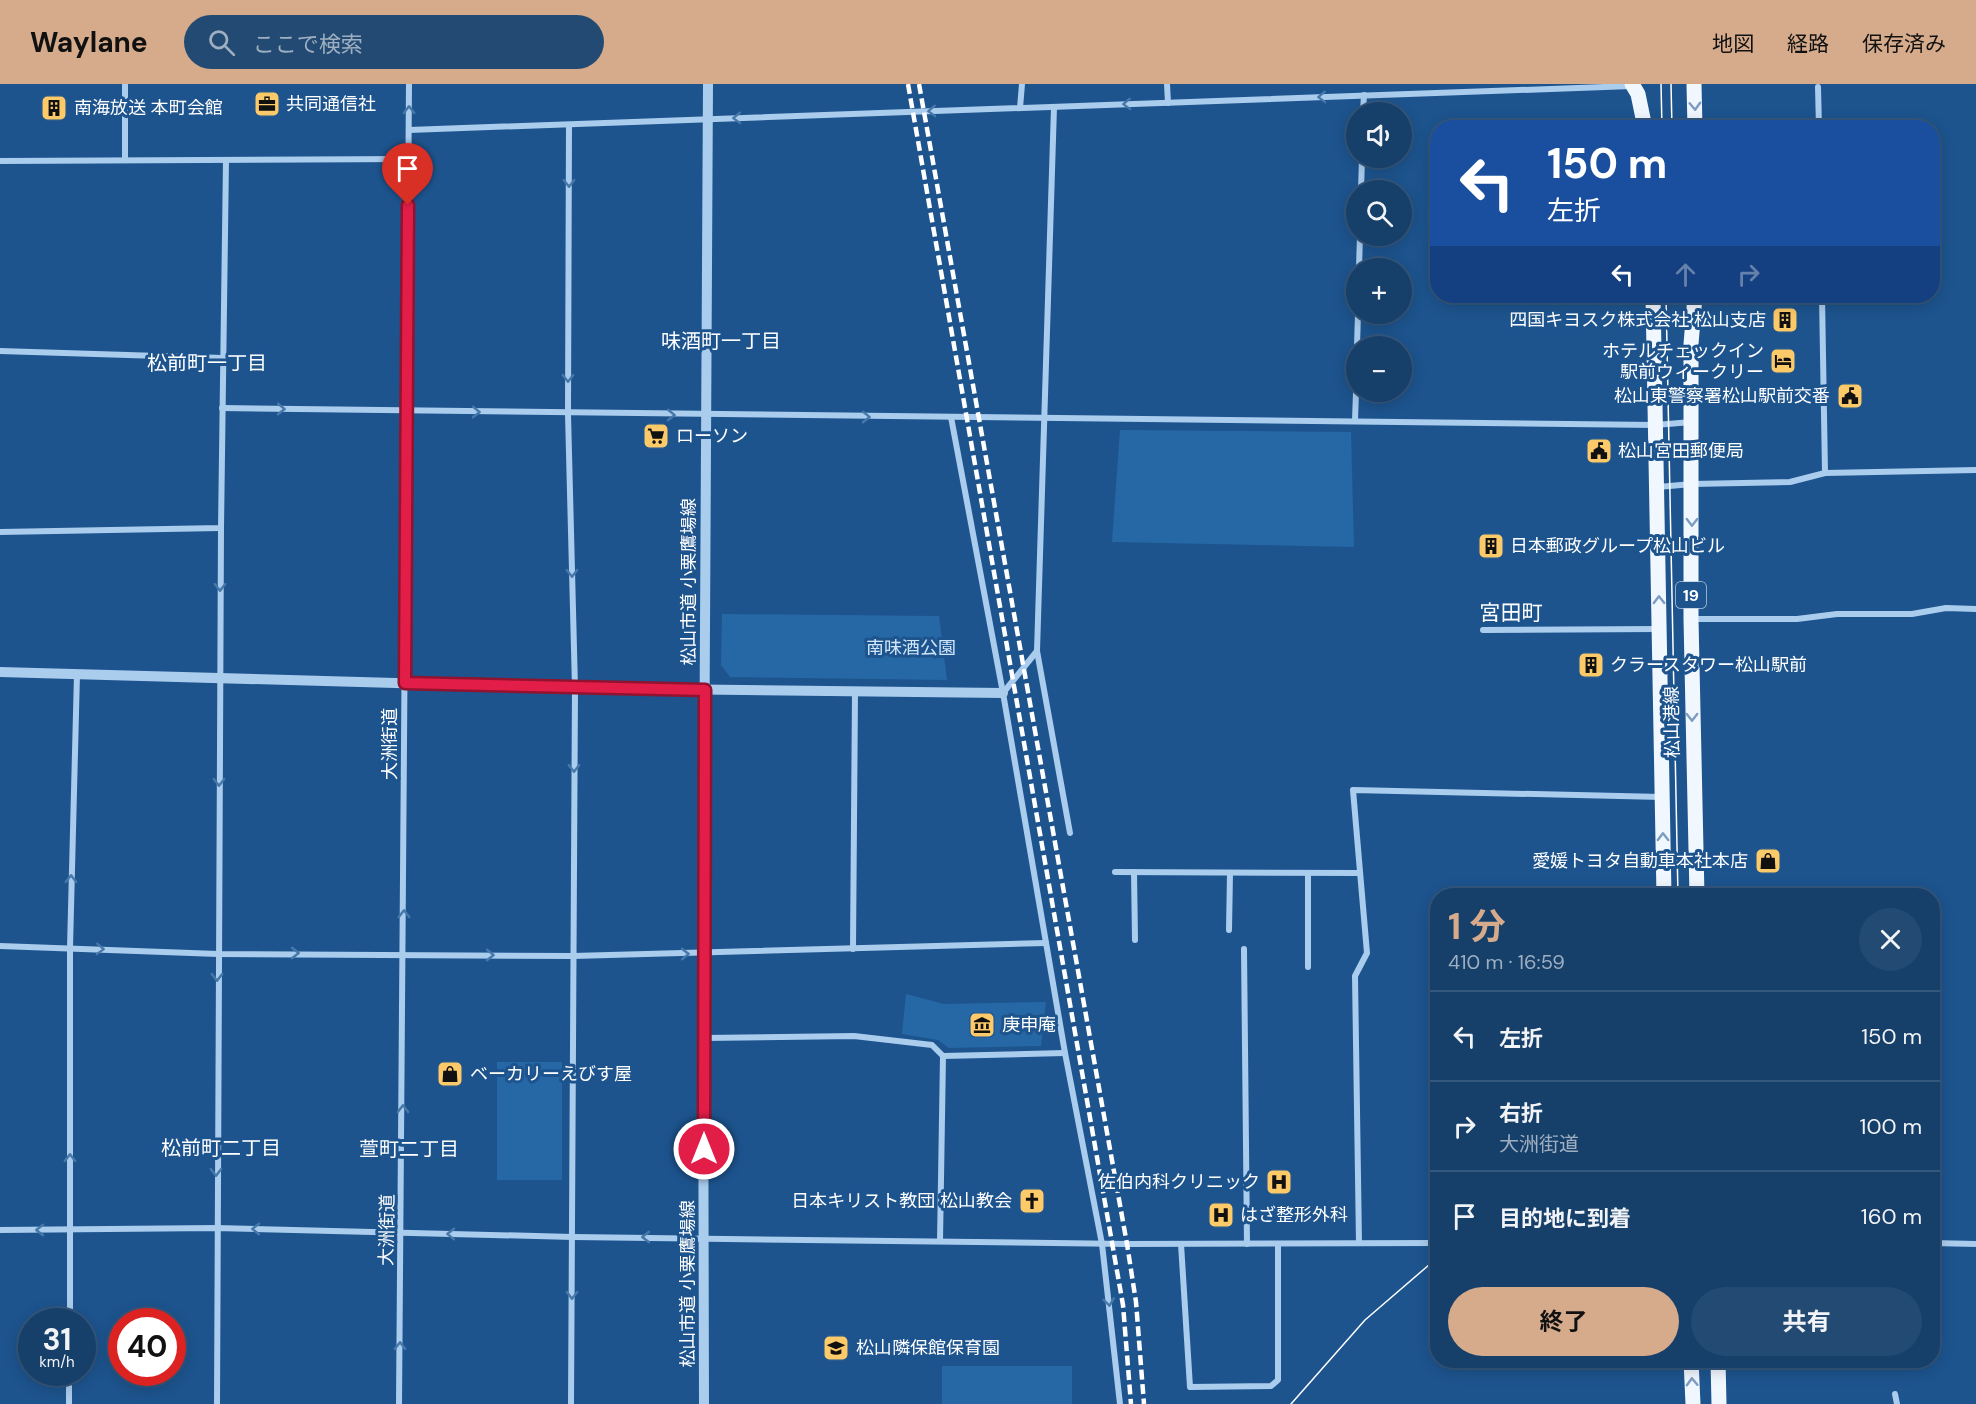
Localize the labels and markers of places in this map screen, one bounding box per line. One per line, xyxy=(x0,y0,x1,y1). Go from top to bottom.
office icon: 共同通信社 xyxy=(252,89,282,119)
place label: 共同通信社 xyxy=(286,92,376,116)
building icon: 南海放送 本町会館 xyxy=(39,93,69,123)
place label: 南海放送 本町会館 xyxy=(74,96,223,120)
pin xyxy=(382,143,433,205)
building icon: 四国キヨスク株式会社 松山支店 xyxy=(1770,305,1800,335)
place label: 四国キヨスク株式会社 松山支店 xyxy=(1509,308,1766,332)
place label: ホテルチェックイン 駅前ウィークリー xyxy=(1602,339,1764,384)
hotel icon: ホテルチェックイン 駅前ウィークリー xyxy=(1768,346,1798,376)
public building icon: 松山東警察署松山駅前交番 xyxy=(1835,381,1865,411)
place label: 松山東警察署松山駅前交番 xyxy=(1614,384,1830,408)
supermarket icon: ローソン xyxy=(641,421,671,451)
place label: ローソン xyxy=(676,424,748,448)
public building icon: 松山宮田郵便局 xyxy=(1584,436,1614,466)
place label: 松山宮田郵便局 xyxy=(1618,439,1744,463)
building icon: 日本郵政グループ松山ビル xyxy=(1476,531,1506,561)
place label: 日本郵政グループ松山ビル xyxy=(1510,534,1725,558)
building icon: クラースタワー松山駅前 xyxy=(1576,650,1606,680)
place label: クラースタワー松山駅前 xyxy=(1610,653,1807,677)
shop icon: 愛媛トヨタ自動車本社本店 xyxy=(1753,846,1783,876)
place label: 愛媛トヨタ自動車本社本店 xyxy=(1532,849,1748,873)
museum icon: 庚申庵 xyxy=(967,1010,997,1040)
place label: 庚申庵 xyxy=(1002,1013,1056,1037)
shop icon: ベーカリーえびす屋 xyxy=(435,1059,465,1089)
place label: ベーカリーえびす屋 xyxy=(470,1062,632,1086)
hospital icon: 佐伯内科クリニック xyxy=(1264,1167,1294,1197)
place label: 佐伯内科クリニック xyxy=(1098,1170,1260,1194)
church icon: 日本キリスト教団 松山教会 xyxy=(1017,1186,1047,1216)
place label: 日本キリスト教団 松山教会 xyxy=(791,1189,1012,1213)
hospital icon: はざ整形外科 xyxy=(1206,1200,1236,1230)
place label: はざ整形外科 xyxy=(1240,1203,1348,1227)
school or university icon: 松山隣保館保育園 xyxy=(821,1333,851,1363)
place label: 松山隣保館保育園 xyxy=(856,1336,1000,1360)

